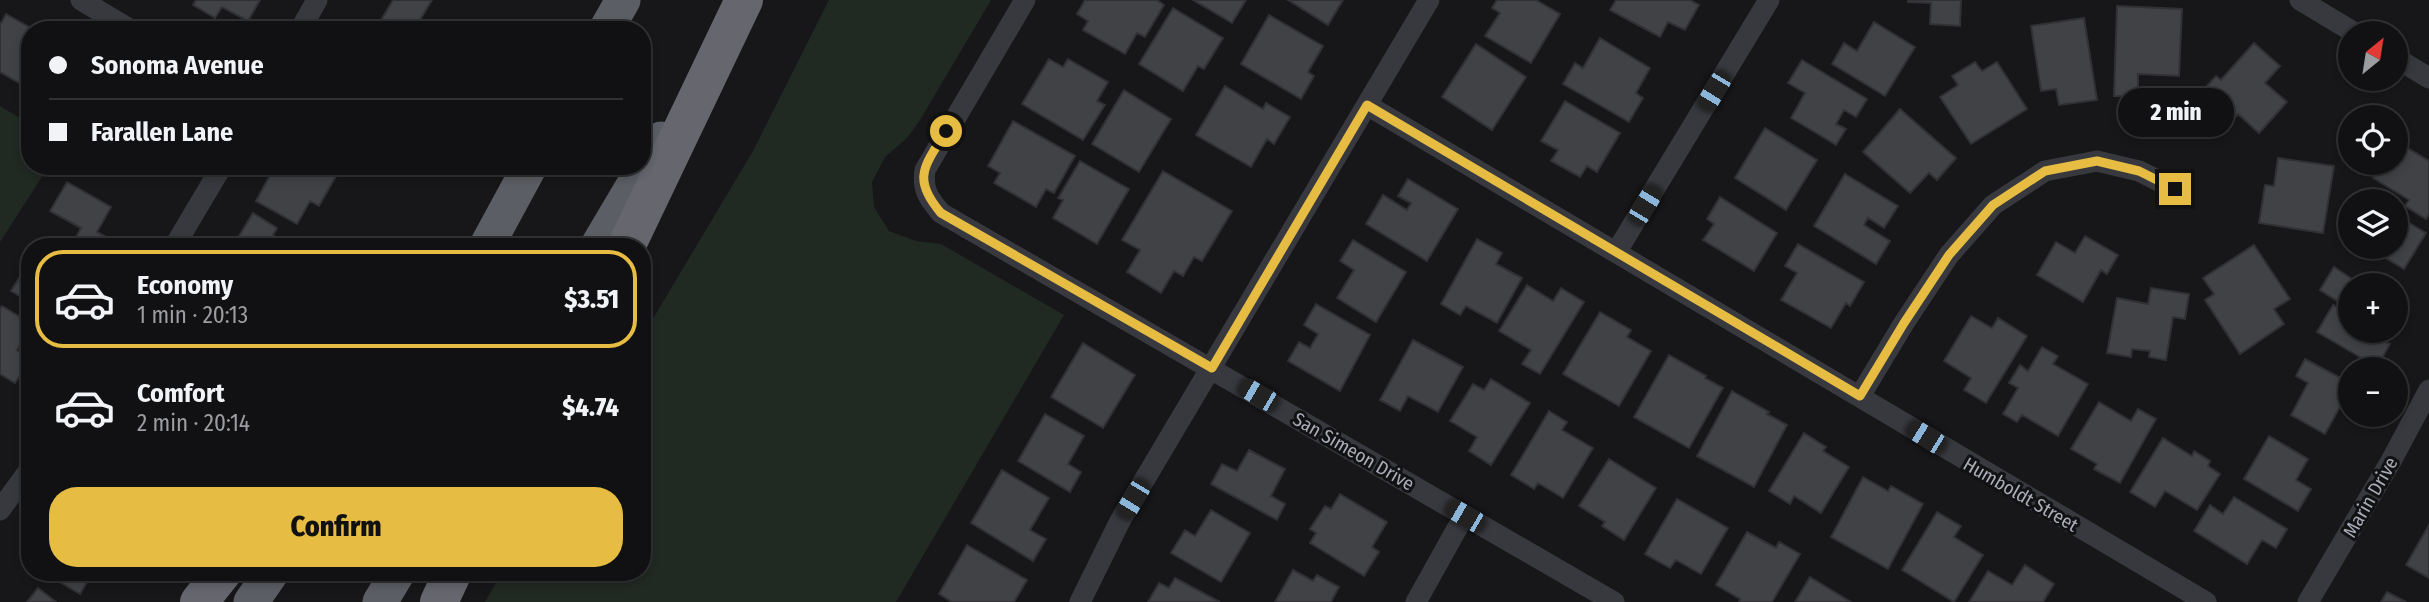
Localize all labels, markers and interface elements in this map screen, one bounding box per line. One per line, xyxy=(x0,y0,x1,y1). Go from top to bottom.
north arrow xyxy=(2338,21,2408,91)
map controls xyxy=(2338,21,2408,427)
text: Sonoma Avenue xyxy=(91,50,264,81)
car xyxy=(1695,68,1734,114)
callout: 2 min xyxy=(2117,88,2233,136)
text: 2 min xyxy=(2151,98,2201,126)
button: locate xyxy=(2338,105,2408,175)
route start xyxy=(930,115,962,147)
text: Farallen Lane xyxy=(91,117,233,148)
route end xyxy=(2159,173,2191,205)
car xyxy=(1626,182,1665,228)
button: layers xyxy=(2338,189,2408,259)
icon: car xyxy=(53,268,116,331)
text: Economy xyxy=(137,270,233,301)
button: + xyxy=(2338,273,2408,343)
text: $3.51 xyxy=(564,284,619,315)
text: 1 min · 20:13 xyxy=(137,301,248,329)
button: − xyxy=(2338,357,2408,427)
car xyxy=(1235,375,1282,415)
icon: car xyxy=(53,376,116,439)
text: Comfort xyxy=(137,378,225,409)
text: $4.74 xyxy=(562,392,619,423)
street label: San Simeon Drive xyxy=(1289,407,1418,495)
text: 2 min · 20:14 xyxy=(137,409,250,437)
car xyxy=(1903,417,1950,457)
street label: Humboldt Street xyxy=(1959,452,2083,537)
street label: Marin Drive xyxy=(2338,453,2403,542)
car xyxy=(1114,476,1153,522)
button: Confirm xyxy=(49,487,623,567)
car xyxy=(1442,496,1489,536)

